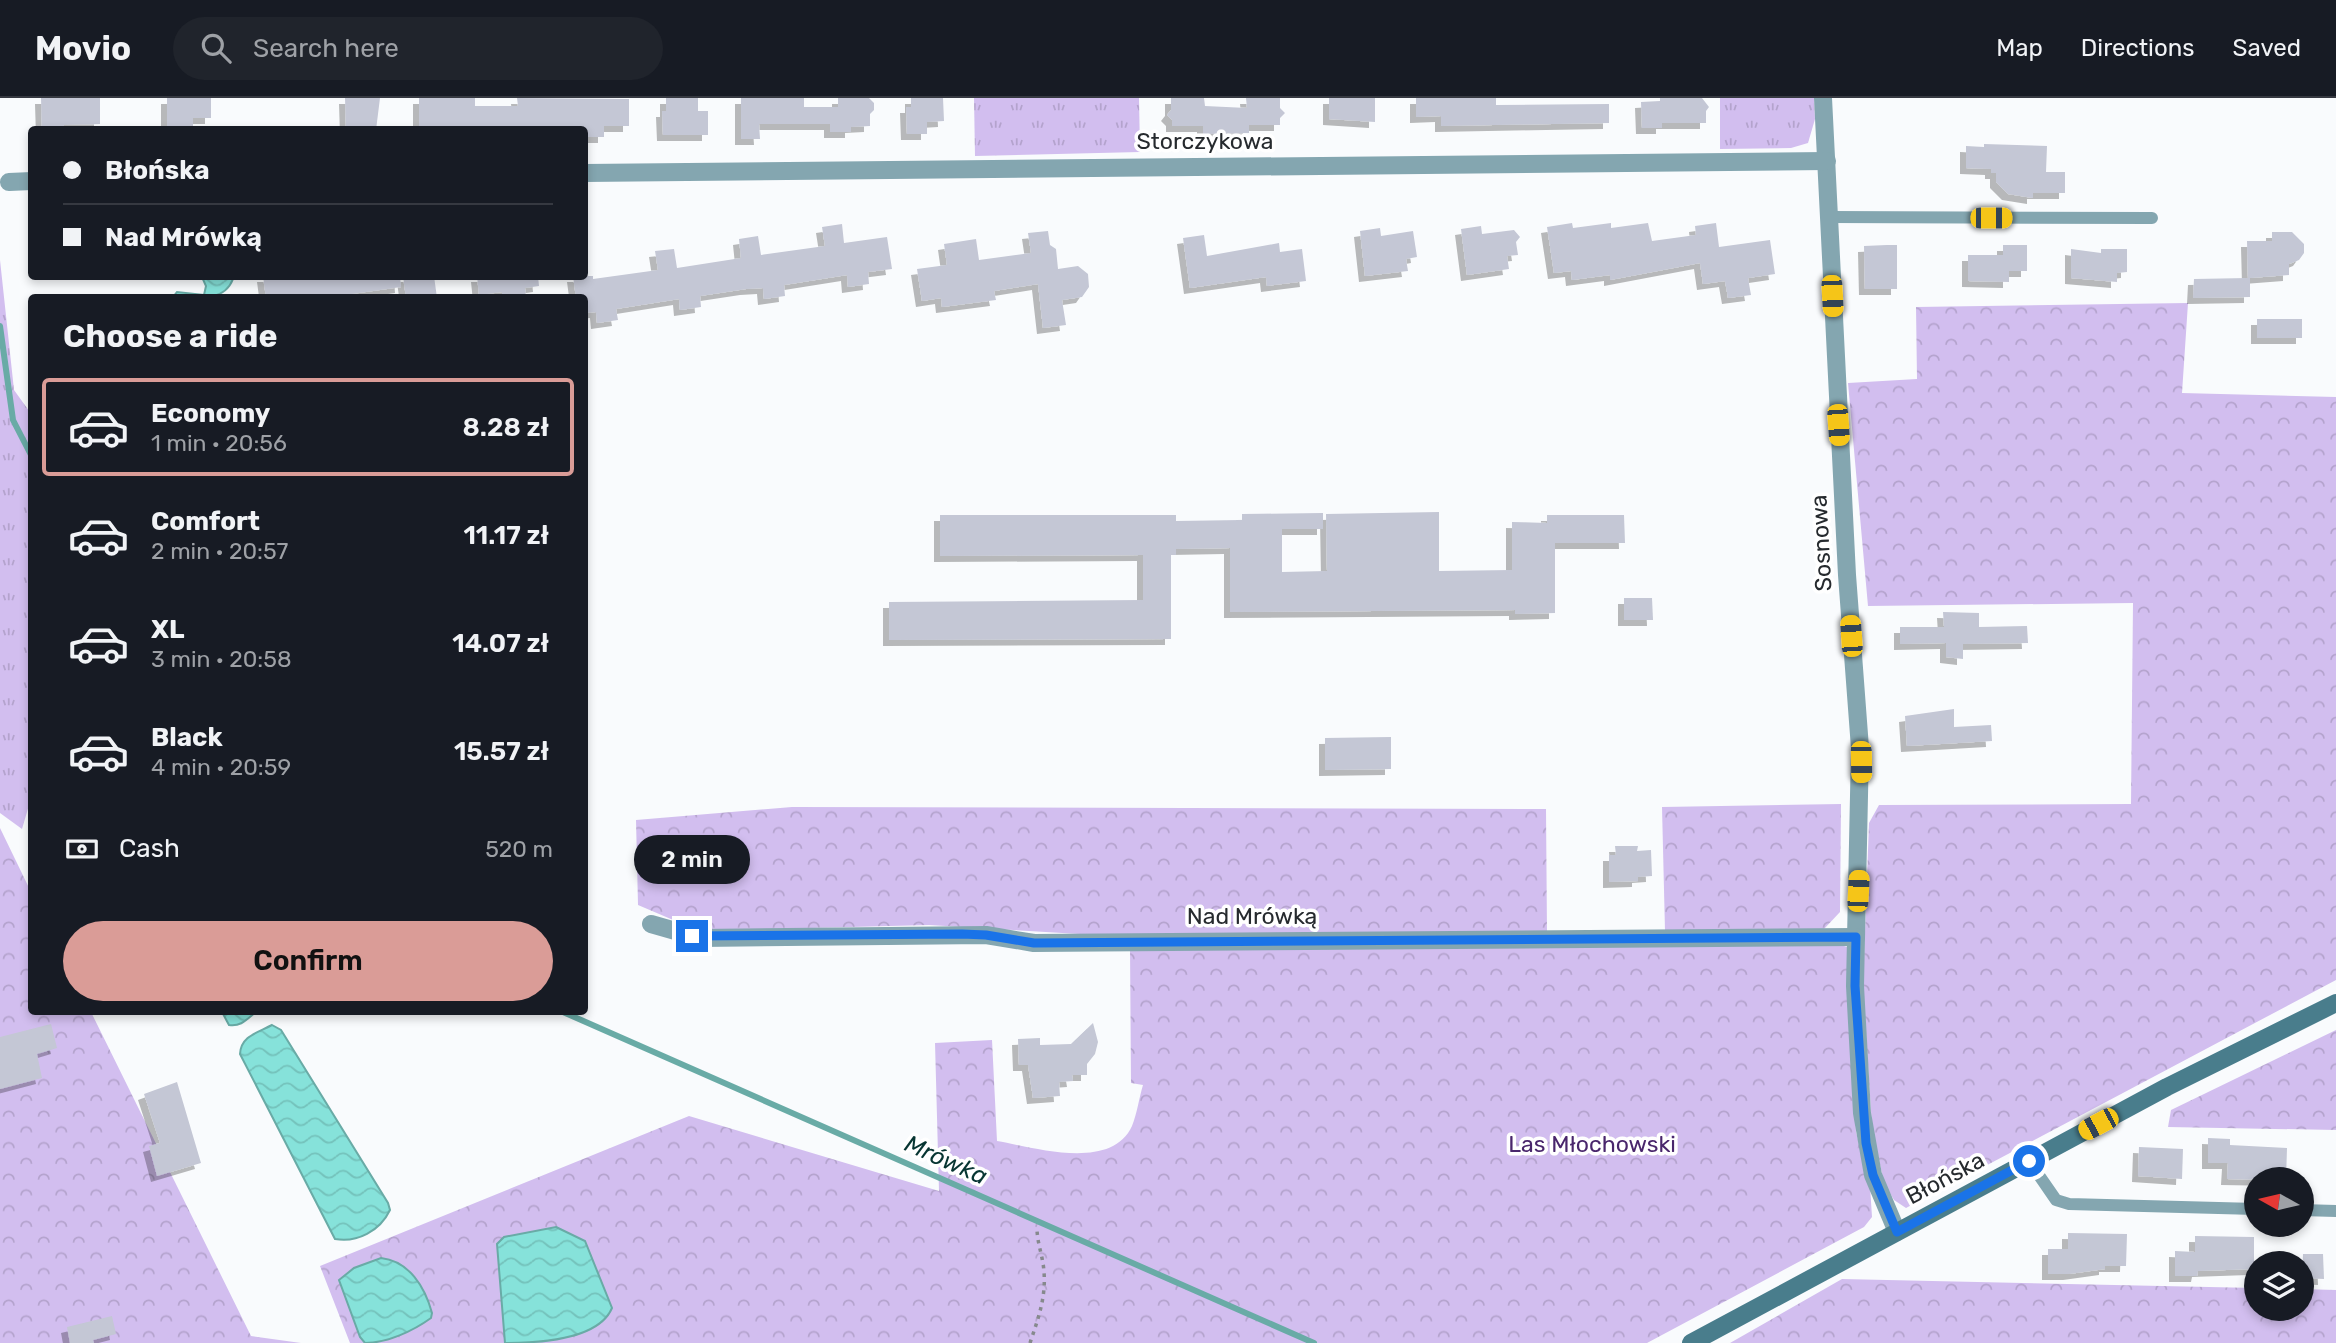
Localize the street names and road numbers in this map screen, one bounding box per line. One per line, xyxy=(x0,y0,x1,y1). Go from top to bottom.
street label: Storczykowa xyxy=(1136,127,1274,155)
street label: Sosnowa xyxy=(1804,494,1838,592)
street label: Nad Mrówką xyxy=(1187,902,1317,930)
street label: Błońska xyxy=(1901,1146,1989,1210)

